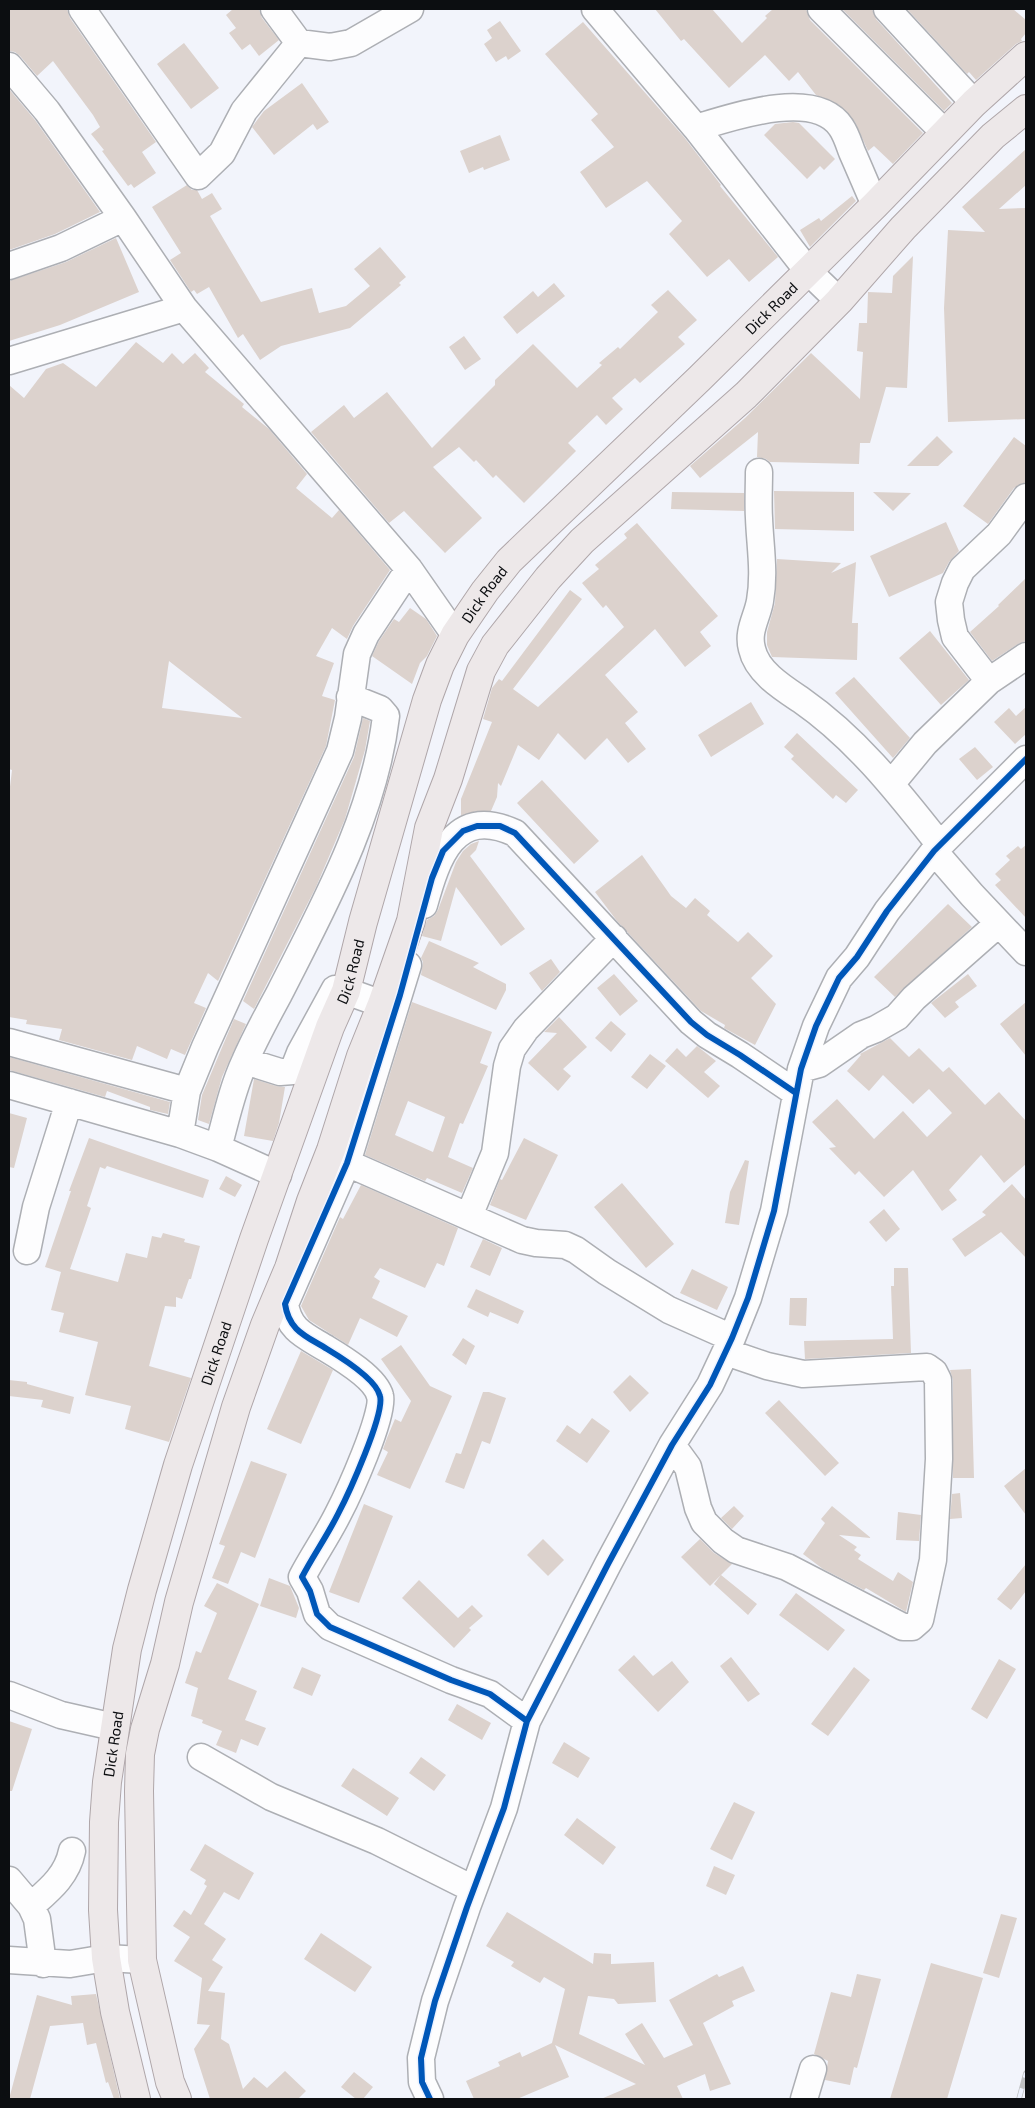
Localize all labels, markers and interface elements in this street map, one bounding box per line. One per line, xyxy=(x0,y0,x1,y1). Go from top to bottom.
street label: Dick Road xyxy=(741,278,801,338)
street label: Dick Road xyxy=(457,562,511,626)
street label: Dick Road xyxy=(332,937,367,1007)
street label: Dick Road xyxy=(197,1319,235,1387)
street label: Dick Road xyxy=(99,1710,127,1778)

